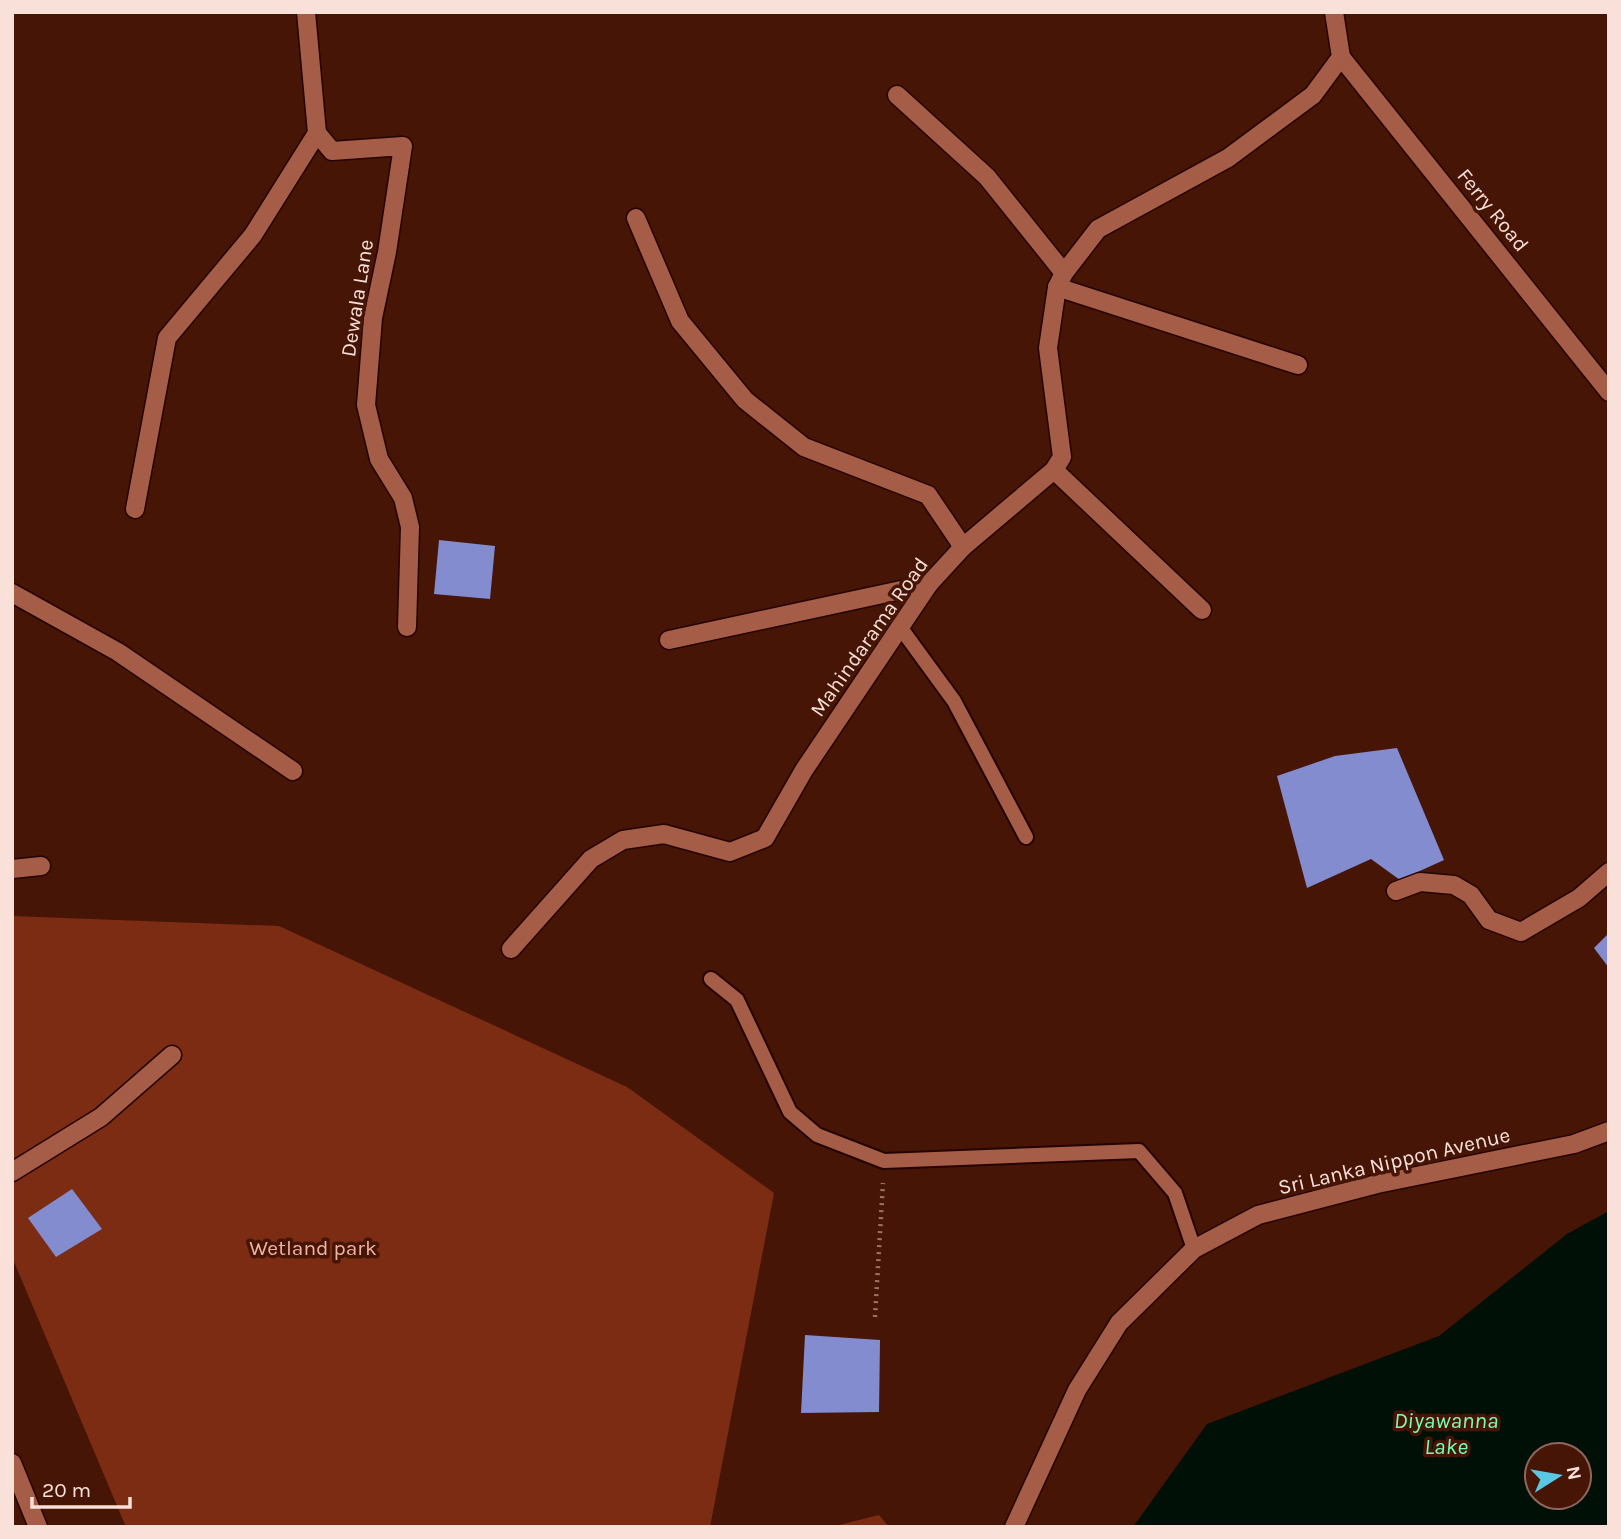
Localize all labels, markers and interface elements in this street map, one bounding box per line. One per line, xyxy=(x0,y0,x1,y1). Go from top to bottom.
street label: Ferry Road xyxy=(1452,164,1534,256)
street label: Dewala Lane xyxy=(336,238,378,358)
street label: Mahindarama Road xyxy=(805,553,933,721)
street label: Sri Lanka Nippon Avenue xyxy=(1276,1123,1512,1199)
park label: Wetland park xyxy=(249,1236,377,1260)
water label: Diyawanna Lake xyxy=(1394,1407,1498,1460)
north arrow xyxy=(1523,1441,1593,1511)
text: N xyxy=(1562,1464,1586,1482)
scale bar xyxy=(32,1466,130,1510)
text: 20 m xyxy=(42,1478,91,1502)

